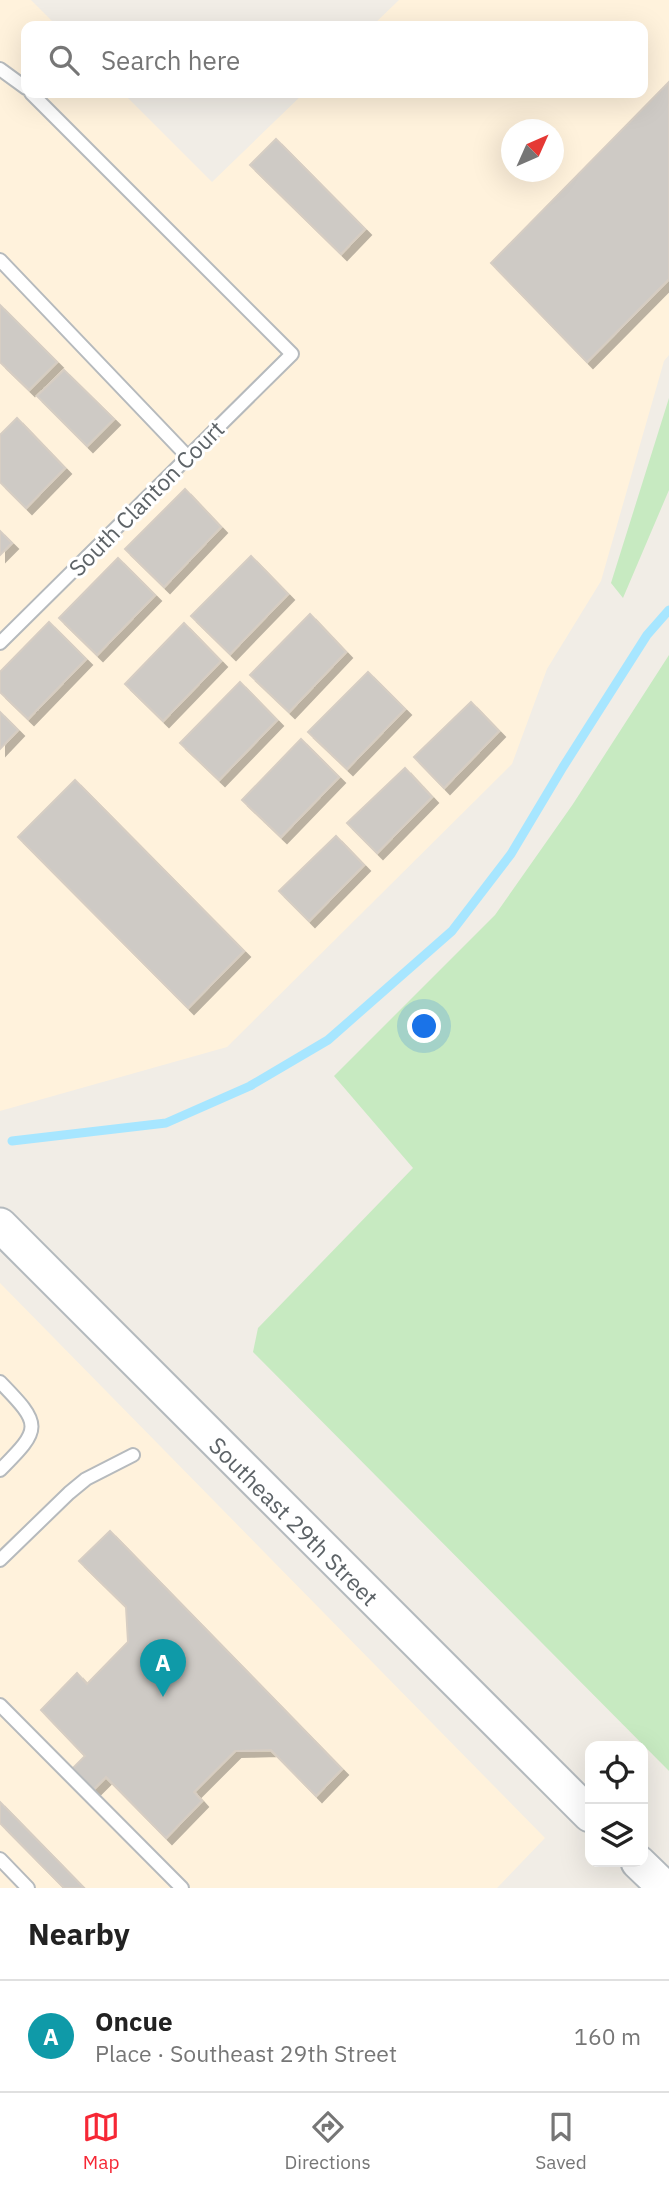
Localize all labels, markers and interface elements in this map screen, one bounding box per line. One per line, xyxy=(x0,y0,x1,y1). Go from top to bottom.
search box xyxy=(21,21,648,98)
icon: search xyxy=(45,41,83,79)
text: Search here xyxy=(101,43,240,77)
north arrow xyxy=(501,119,564,182)
street label: South Clanton Court xyxy=(62,414,230,582)
your location xyxy=(407,1009,441,1043)
street label: Southeast 29th Street xyxy=(203,1430,385,1612)
pin: A xyxy=(140,1639,186,1697)
map controls xyxy=(585,1741,648,1867)
button: locate xyxy=(585,1741,648,1804)
button: layers xyxy=(585,1804,648,1867)
text: Nearby xyxy=(28,1914,130,1953)
text: Oncue xyxy=(95,2004,173,2038)
text: A xyxy=(43,2021,59,2051)
text: 160 m xyxy=(574,2021,641,2051)
text: Place · Southeast 29th Street xyxy=(95,2038,397,2068)
tab: Map xyxy=(82,2108,120,2174)
tab: Directions xyxy=(284,2108,371,2174)
tab: Saved xyxy=(535,2108,587,2174)

